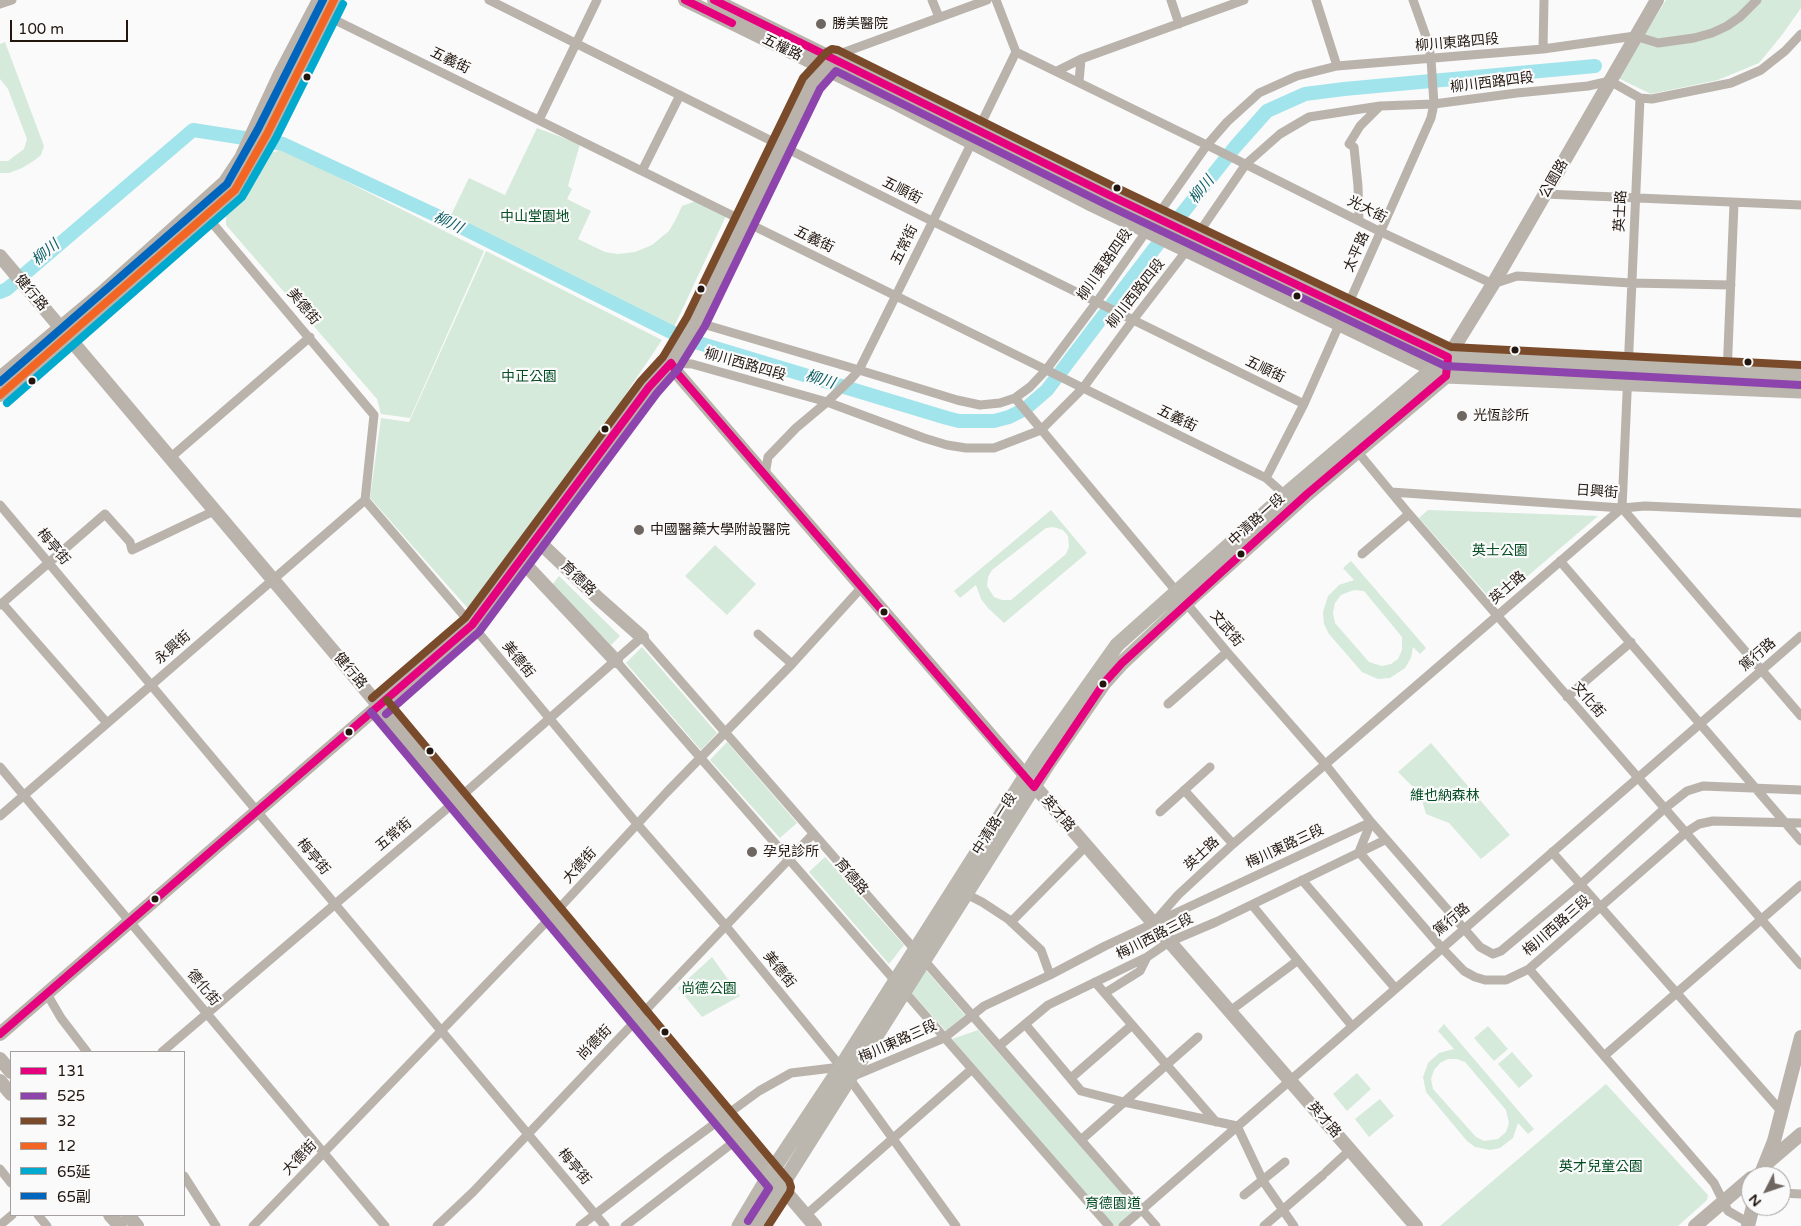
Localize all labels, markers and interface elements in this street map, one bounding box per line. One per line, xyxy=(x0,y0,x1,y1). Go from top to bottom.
scale bar xyxy=(12,10,130,42)
place label: 勝美醫院 xyxy=(832,16,888,32)
marker: 勝美醫院 xyxy=(814,17,828,31)
text: 100 m xyxy=(18,20,64,38)
street label: 五權路 xyxy=(759,31,805,65)
street label: 柳川東路四段 xyxy=(1414,31,1500,55)
street label: 五義街 xyxy=(427,44,473,78)
street label: 柳川西路四段 xyxy=(1449,70,1535,96)
unlabelled marker xyxy=(302,72,312,82)
street label: 公園路 xyxy=(1536,157,1572,201)
water label: 柳川 xyxy=(1186,173,1218,207)
street label: 五順街 xyxy=(879,174,925,208)
unlabelled marker xyxy=(1112,183,1122,193)
street label: 英士路 xyxy=(1612,190,1630,232)
street label: 光大街 xyxy=(1344,193,1390,227)
water label: 柳川 xyxy=(431,208,465,238)
park label: 中山堂園地 xyxy=(500,209,570,225)
street label: 五常街 xyxy=(888,222,922,268)
street label: 五義街 xyxy=(791,223,837,257)
street label: 柳川東路四段 xyxy=(1074,226,1136,304)
street label: 太平路 xyxy=(1341,229,1373,275)
water label: 柳川 xyxy=(29,236,63,270)
street label: 柳川西路四段 xyxy=(1104,256,1168,332)
street label: 健行路 xyxy=(11,272,51,314)
unlabelled marker xyxy=(696,284,706,294)
street label: 美德街 xyxy=(283,286,323,328)
unlabelled marker xyxy=(1292,291,1302,301)
street label: 柳川西路四段 xyxy=(702,345,788,385)
unlabelled marker xyxy=(1510,345,1520,355)
street label: 五順街 xyxy=(1242,353,1288,387)
unlabelled marker xyxy=(1743,357,1753,367)
water label: 柳川 xyxy=(803,367,837,393)
park label: 中正公園 xyxy=(501,369,557,385)
unlabelled marker xyxy=(27,376,37,386)
street label: 五義街 xyxy=(1154,402,1200,436)
place label: 光恆診所 xyxy=(1473,408,1529,424)
marker: 光恆診所 xyxy=(1455,409,1469,423)
unlabelled marker xyxy=(600,424,610,434)
street label: 日興街 xyxy=(1575,482,1619,502)
street label: 中清路一段 xyxy=(1225,490,1289,550)
place label: 中國醫藥大學附設醫院 xyxy=(650,522,790,538)
marker: 中國醫藥大學附設醫院 xyxy=(632,523,646,537)
street label: 梅亭街 xyxy=(33,526,73,568)
park label: 英士公園 xyxy=(1472,543,1528,559)
unlabelled marker xyxy=(1236,549,1246,559)
street label: 育德路 xyxy=(557,558,599,600)
street label: 英士路 xyxy=(1487,568,1529,608)
unlabelled marker xyxy=(879,607,889,617)
street label: 文武街 xyxy=(1206,608,1246,650)
street label: 永興街 xyxy=(152,628,194,668)
street label: 篤行路 xyxy=(1737,635,1779,675)
street label: 美德街 xyxy=(498,638,538,682)
street label: 健行路 xyxy=(330,650,370,692)
unlabelled marker xyxy=(1098,679,1108,689)
street label: 文化街 xyxy=(1568,679,1608,721)
unlabelled marker xyxy=(344,727,354,737)
unlabelled marker xyxy=(425,746,435,756)
park label: 維也納森林 xyxy=(1410,788,1480,804)
street label: 中清路一段 xyxy=(969,790,1021,858)
street label: 英才路 xyxy=(1038,793,1078,835)
street label: 五常街 xyxy=(373,815,415,855)
street label: 梅川東路三段 xyxy=(1243,822,1327,872)
street label: 英士路 xyxy=(1181,834,1223,874)
street label: 梅亭街 xyxy=(293,836,333,878)
place label: 孕兒診所 xyxy=(763,844,819,860)
street label: 大德街 xyxy=(560,845,600,887)
marker: 孕兒診所 xyxy=(745,845,759,859)
street label: 育德路 xyxy=(831,856,871,898)
street label: 梅川西路三段 xyxy=(1520,892,1594,960)
unlabelled marker xyxy=(150,894,160,904)
street label: 篤行路 xyxy=(1431,900,1473,940)
street label: 梅川西路三段 xyxy=(1114,910,1196,964)
street label: 美德街 xyxy=(759,948,799,992)
street label: 德化街 xyxy=(183,967,223,1009)
park label: 尚德公園 xyxy=(681,981,737,997)
street label: 梅川東路三段 xyxy=(856,1017,940,1067)
street label: 尚德街 xyxy=(574,1022,616,1064)
unlabelled marker xyxy=(660,1027,670,1037)
legend xyxy=(10,1051,185,1216)
text: 131 xyxy=(57,1062,85,1080)
text: 525 xyxy=(57,1087,85,1105)
street label: 英才路 xyxy=(1304,1099,1344,1141)
text: 32 xyxy=(57,1112,76,1130)
text: 12 xyxy=(57,1137,76,1155)
street label: 大德街 xyxy=(279,1137,321,1179)
street label: 梅亭街 xyxy=(554,1146,594,1188)
park label: 英才兒童公園 xyxy=(1559,1159,1643,1175)
text: 65延 xyxy=(57,1163,91,1181)
north arrow xyxy=(1741,1166,1791,1216)
text: 65副 xyxy=(57,1188,91,1206)
text: N xyxy=(1745,1191,1765,1210)
park label: 育德園道 xyxy=(1085,1196,1141,1212)

